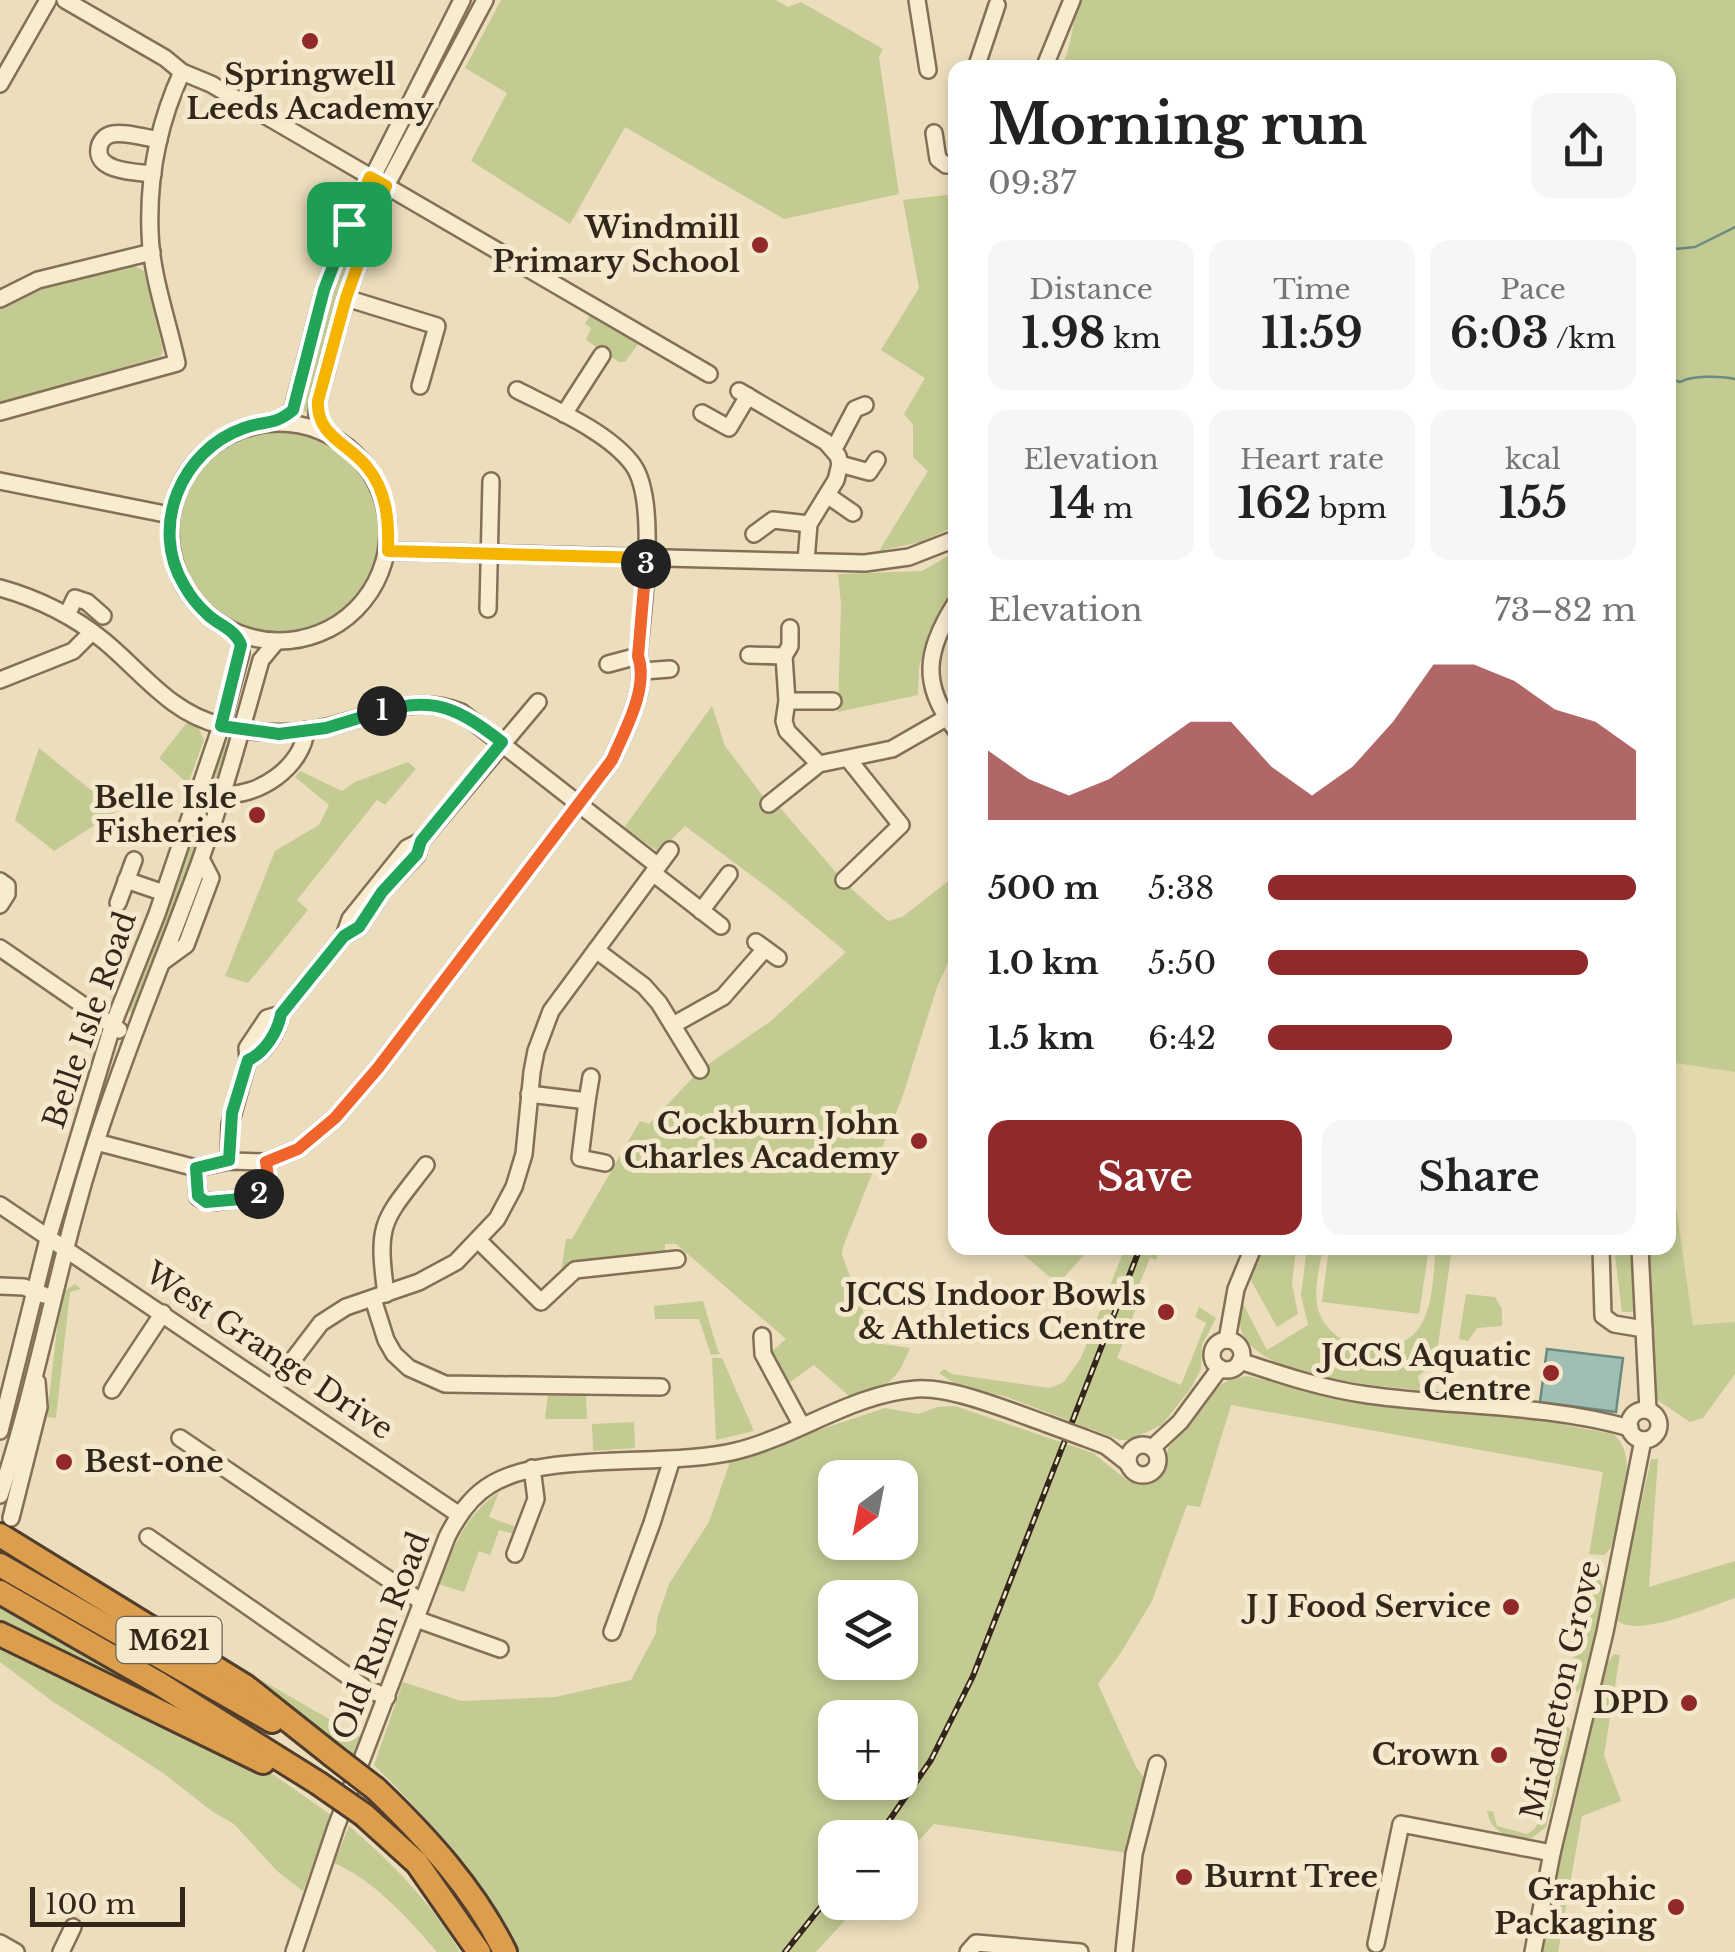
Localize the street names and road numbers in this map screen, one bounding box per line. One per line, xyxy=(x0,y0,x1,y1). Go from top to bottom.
street label: Belle Isle Road xyxy=(35,907,144,1133)
street label: West Grange Drive xyxy=(138,1253,400,1447)
street label: Old Run Road xyxy=(324,1527,437,1745)
street label: Middleton Grove xyxy=(1513,1557,1608,1823)
road number: M621 xyxy=(116,1617,222,1663)

